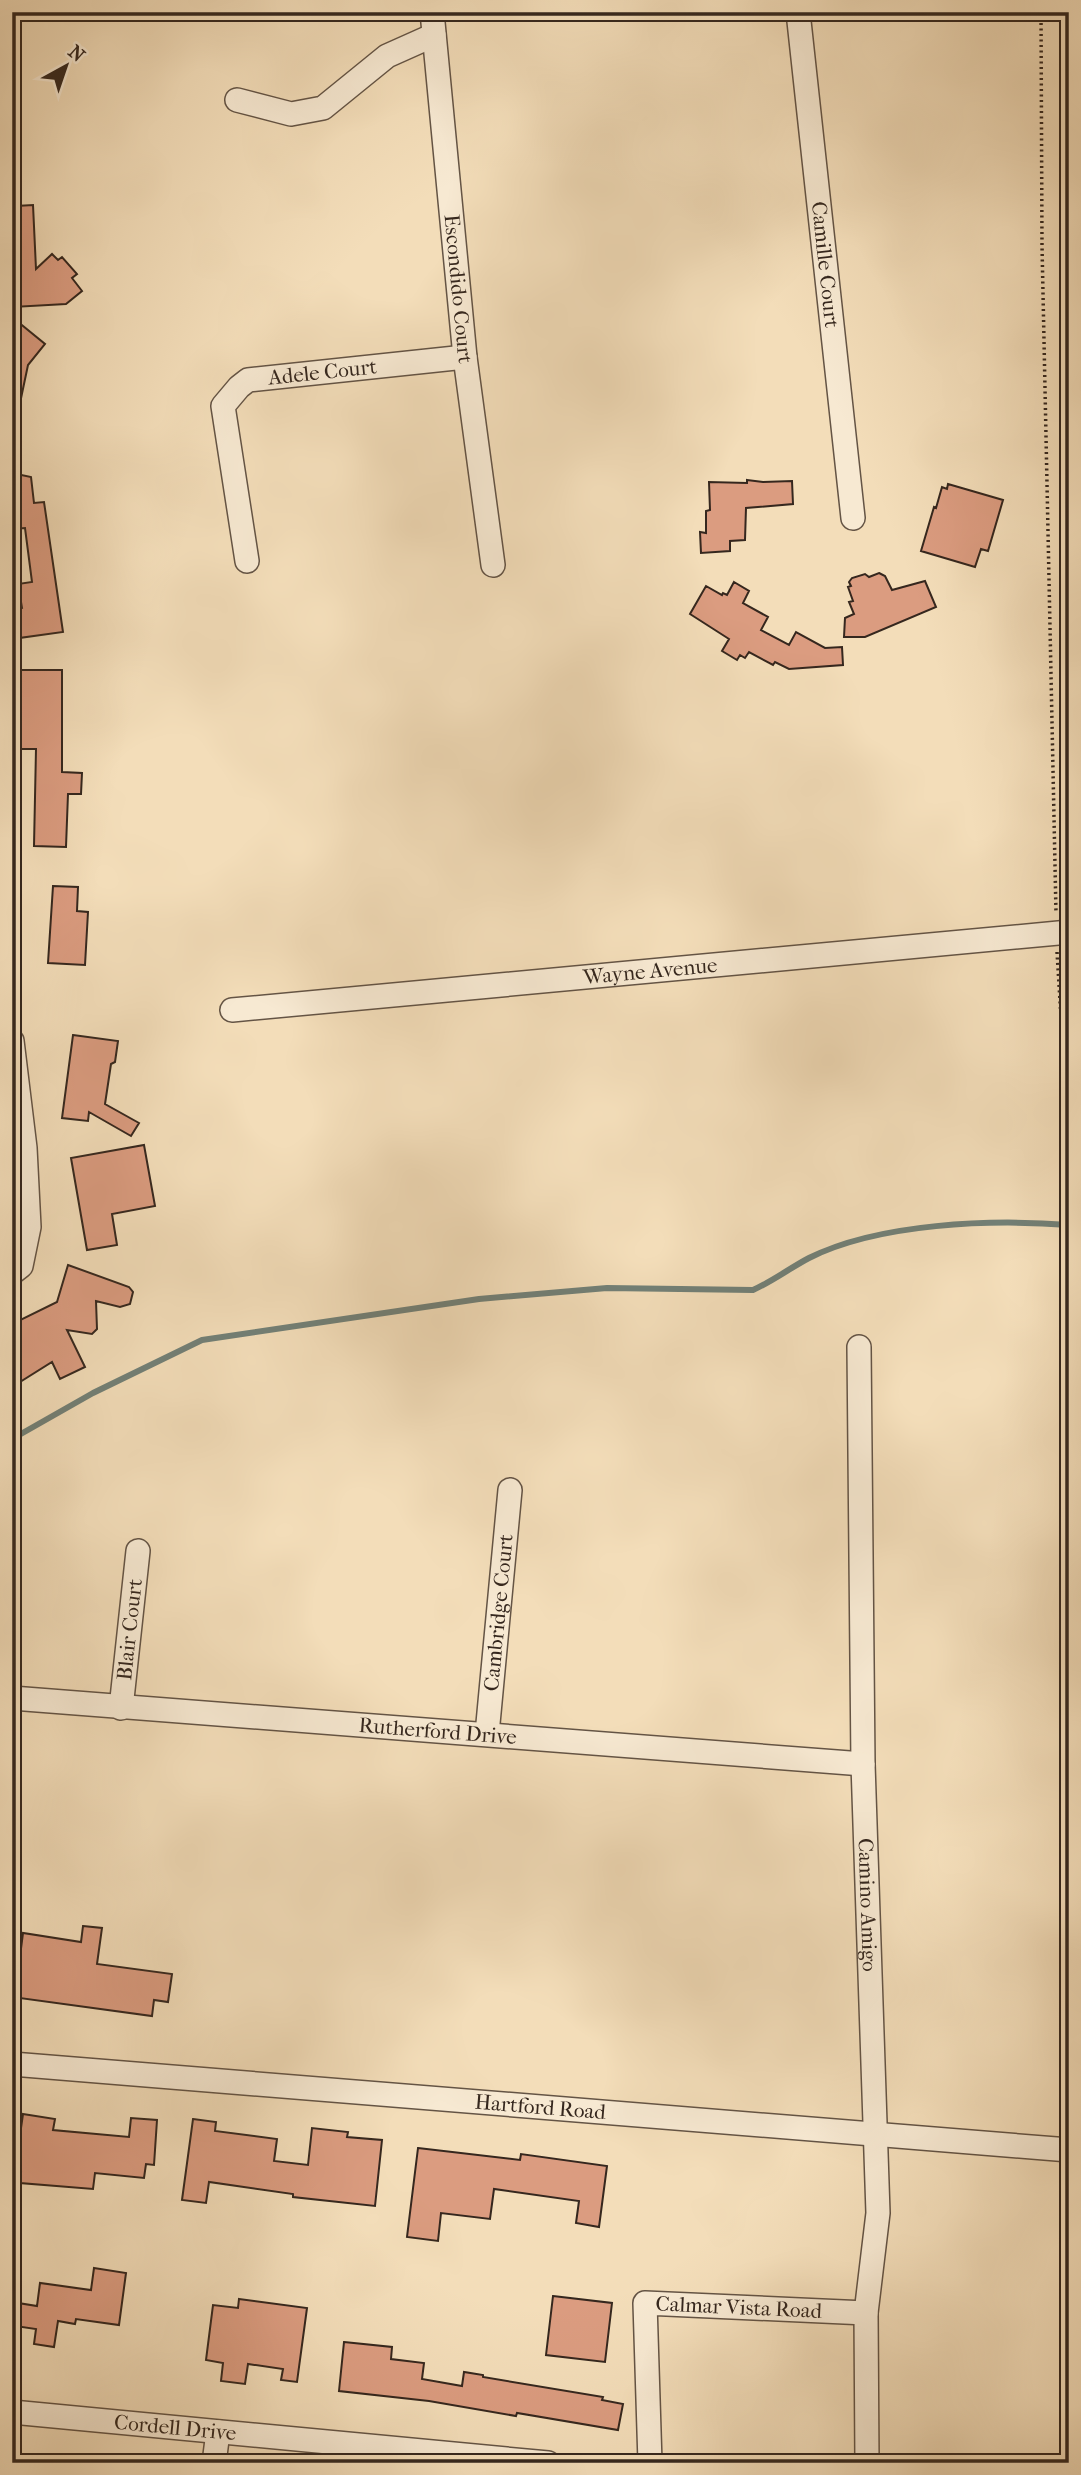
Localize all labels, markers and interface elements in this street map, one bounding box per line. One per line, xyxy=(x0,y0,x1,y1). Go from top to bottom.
north arrow xyxy=(32,32,102,102)
text: N xyxy=(64,41,89,67)
street label: Camille Court xyxy=(807,200,844,329)
street label: Escondido Court xyxy=(439,213,478,365)
street label: Adele Court xyxy=(266,354,378,390)
street label: Wayne Avenue xyxy=(581,953,718,989)
street label: Cambridge Court xyxy=(479,1532,518,1692)
street label: Blair Court xyxy=(112,1577,147,1681)
street label: Rutherford Drive xyxy=(358,1713,518,1749)
street label: Camino Amigo xyxy=(853,1838,882,1972)
street label: Hartford Road xyxy=(474,2090,607,2124)
street label: Calmar Vista Road xyxy=(655,2291,823,2323)
street label: Cordell Drive xyxy=(113,2410,237,2445)

